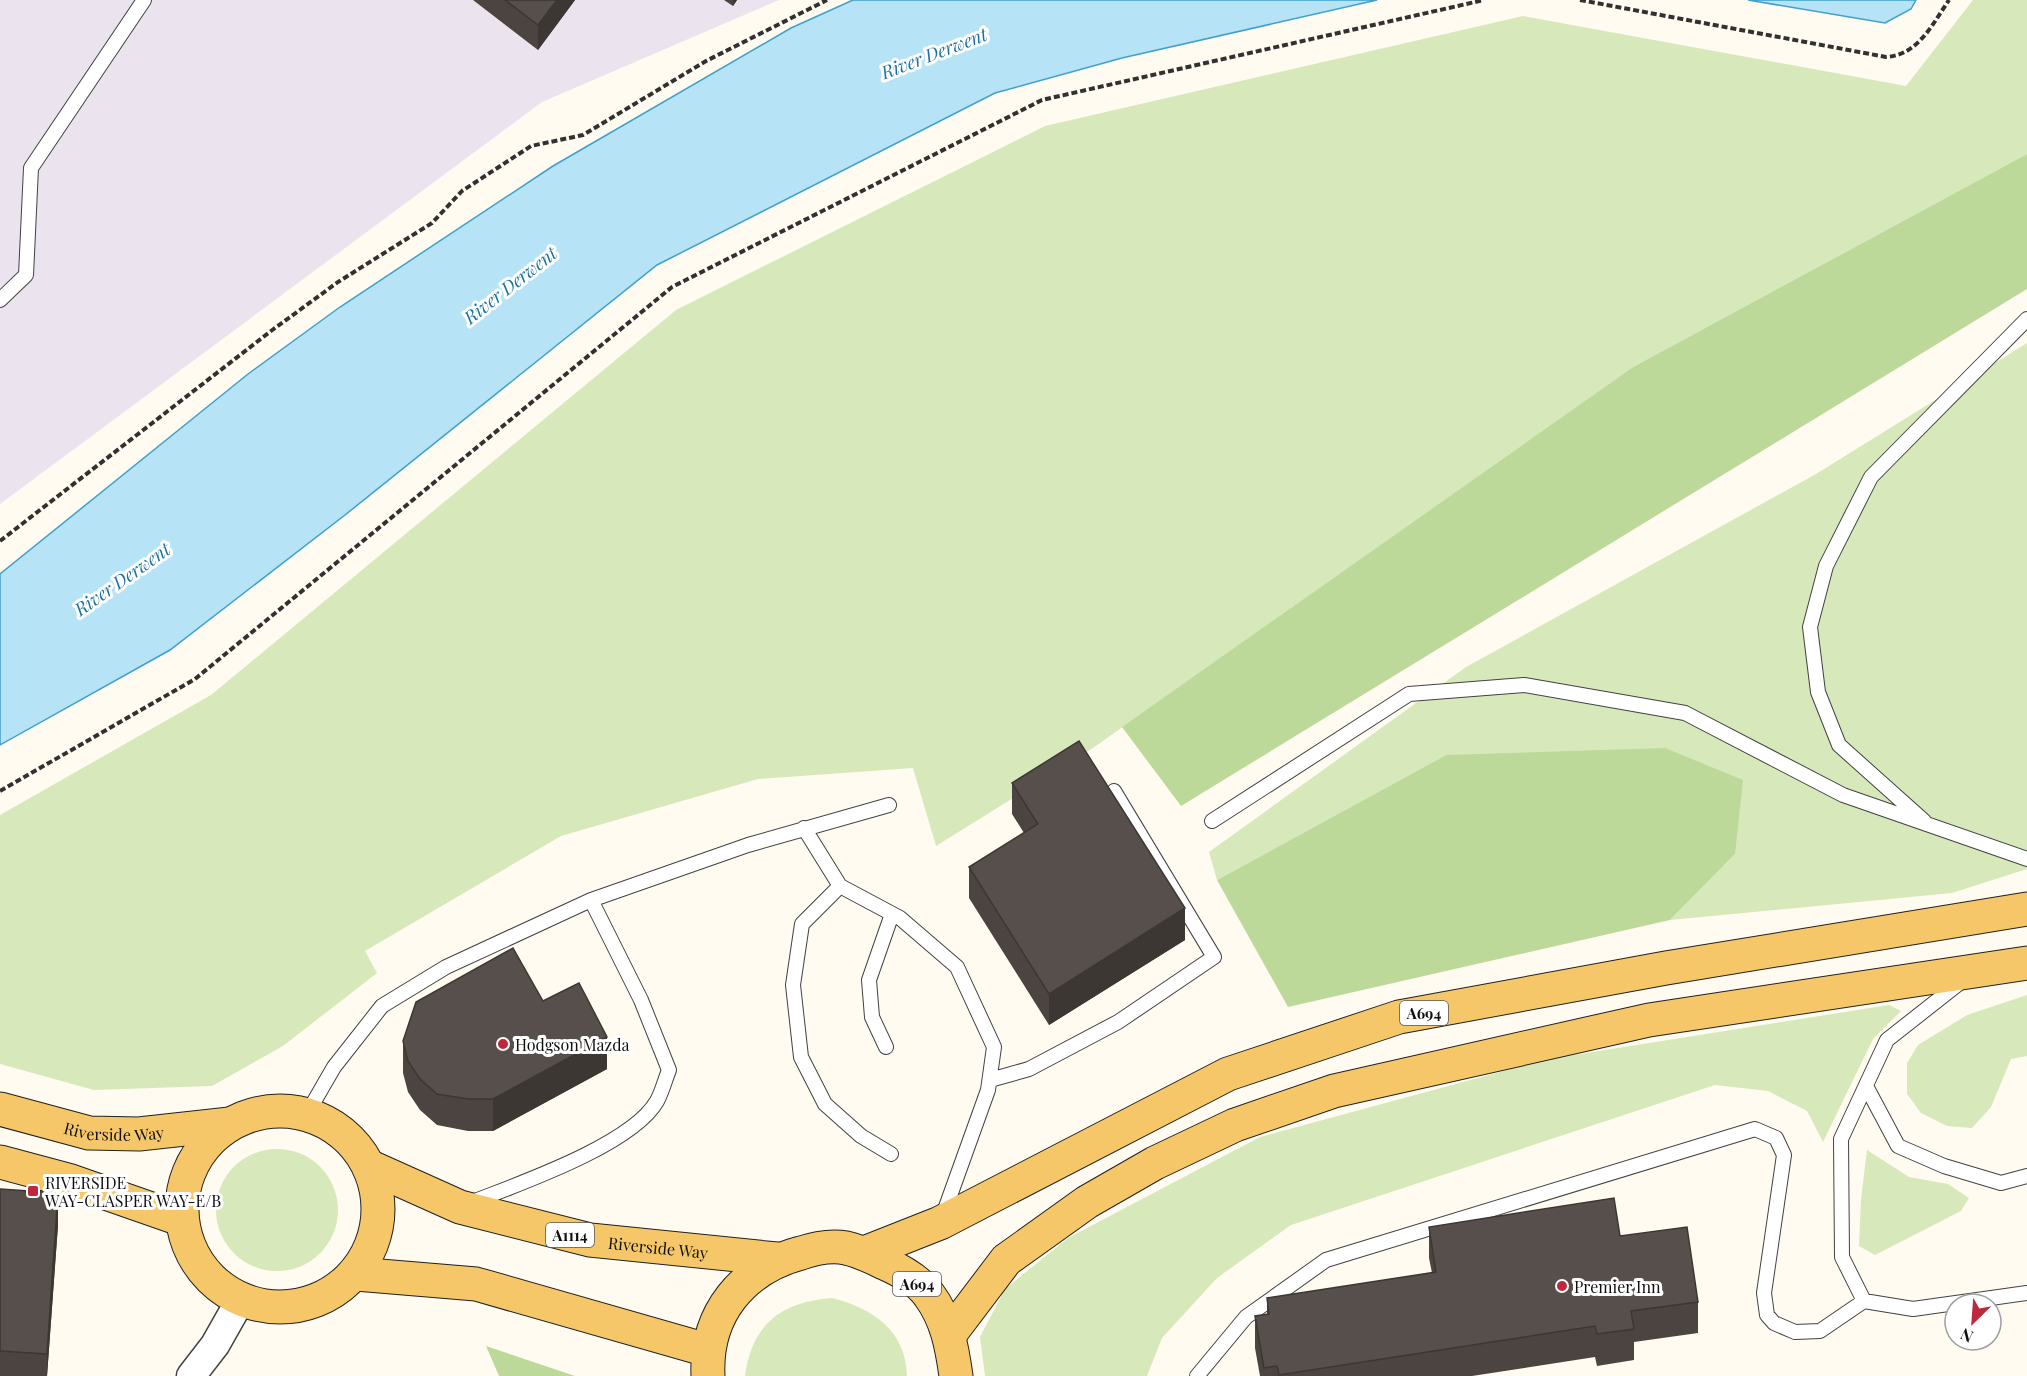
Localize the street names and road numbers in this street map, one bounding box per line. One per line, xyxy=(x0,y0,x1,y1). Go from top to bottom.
road number: A694 xyxy=(1400,1001,1448,1025)
street label: Riverside Way xyxy=(62,1116,165,1145)
road number: A1114 xyxy=(546,1223,594,1247)
street label: Riverside Way xyxy=(607,1231,709,1262)
road number: A694 xyxy=(893,1272,941,1296)

